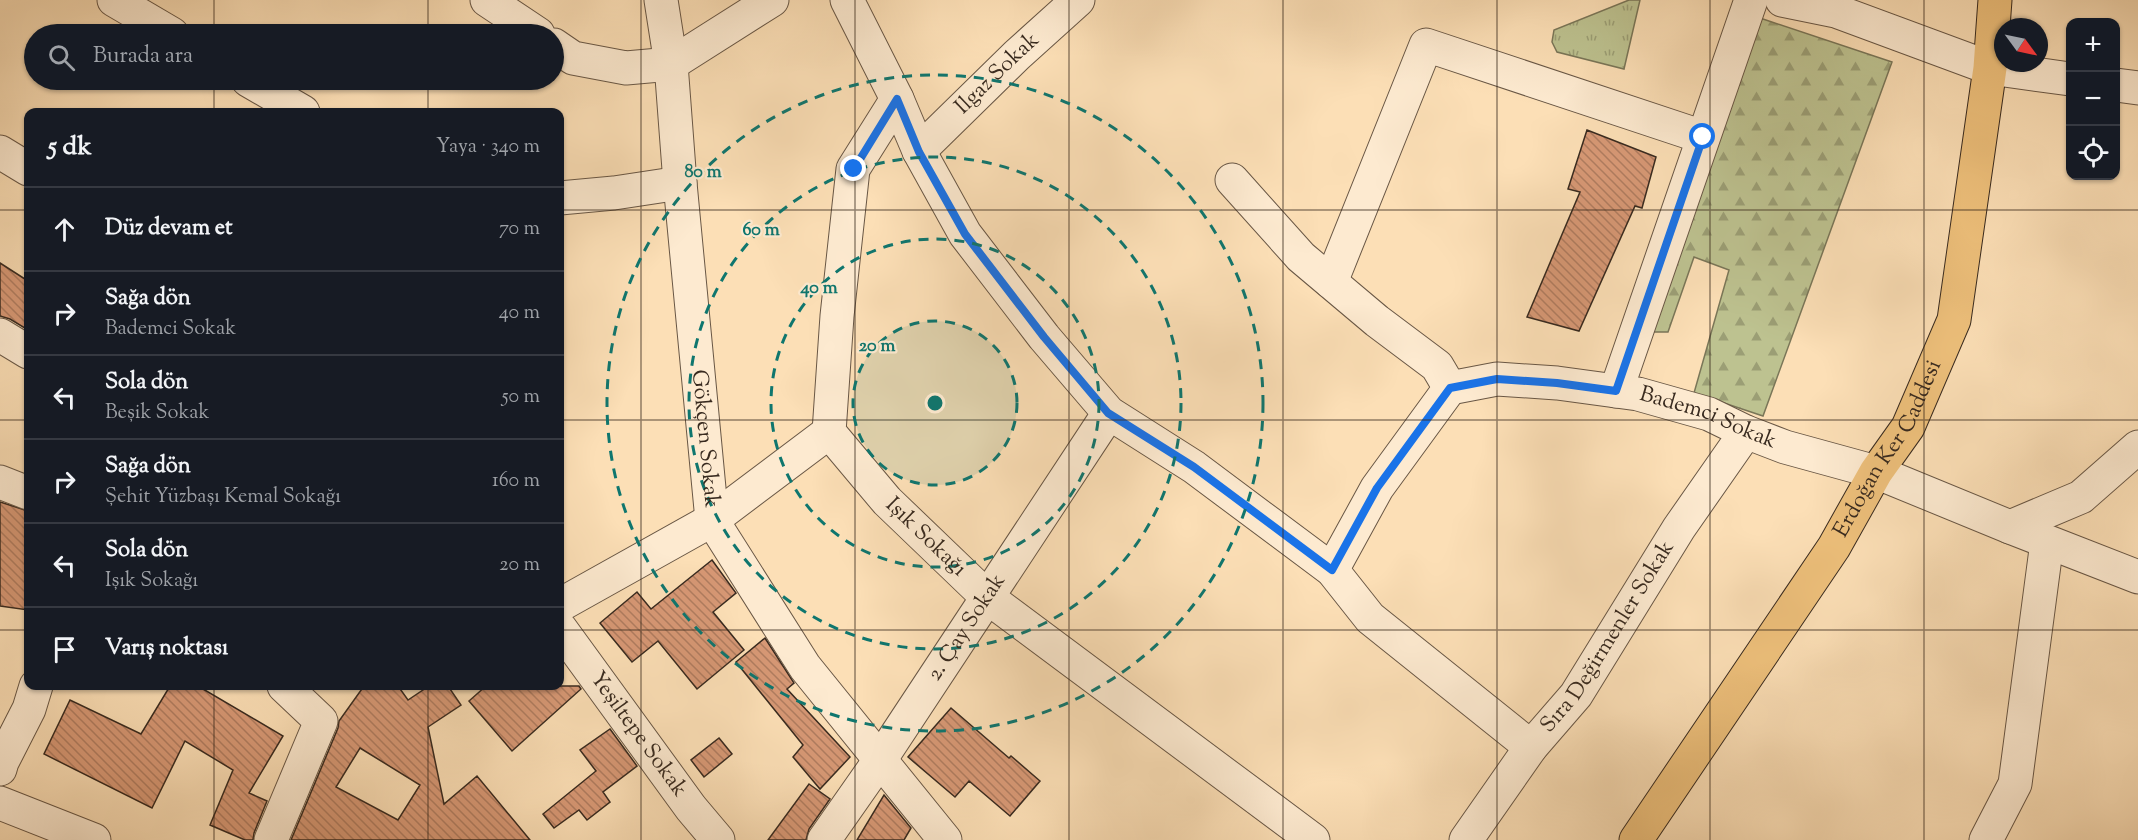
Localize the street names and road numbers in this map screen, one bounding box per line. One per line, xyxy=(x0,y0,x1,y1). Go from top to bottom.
street label: Ilgaz Sokak xyxy=(948,26,1047,123)
street label: Erdoğan Ker Caddesi xyxy=(1826,355,1951,544)
street label: Gökçen Sokak xyxy=(682,368,727,509)
street label: Bademci Sokak xyxy=(1635,379,1781,458)
street label: Işık Sokağı xyxy=(877,491,973,585)
street label: Sıra Değirmenler Sokak xyxy=(1533,535,1683,741)
street label: 2. Çay Sokak xyxy=(920,568,1014,688)
street label: Yeşiltepe Sokak xyxy=(581,665,694,804)

